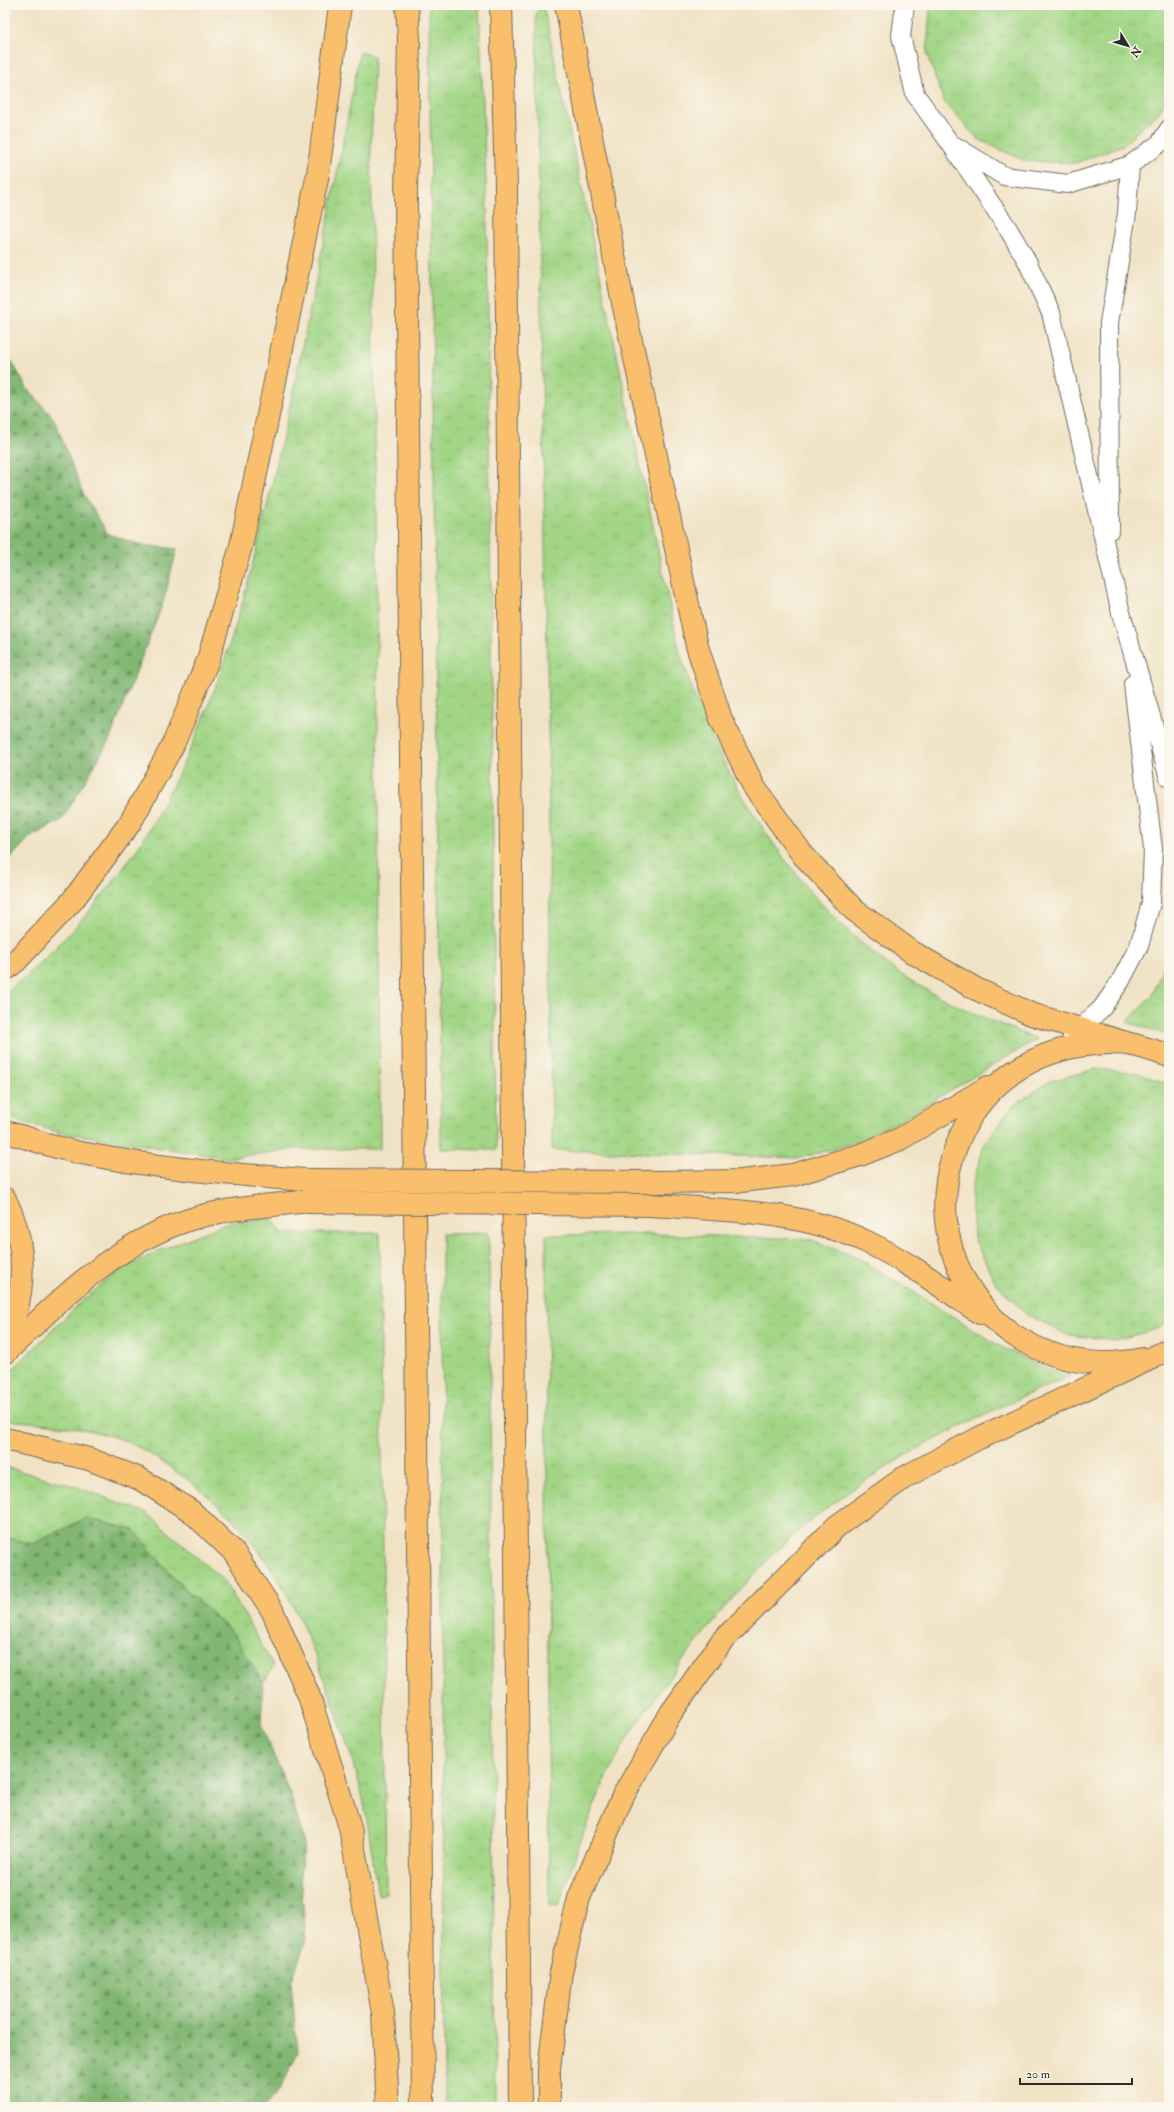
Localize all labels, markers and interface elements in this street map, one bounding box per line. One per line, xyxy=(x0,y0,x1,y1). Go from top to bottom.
north arrow xyxy=(1108,26,1148,66)
text: N xyxy=(1127,43,1144,61)
scale bar xyxy=(1020,2060,1132,2086)
text: 20 m xyxy=(1026,2067,1051,2082)

